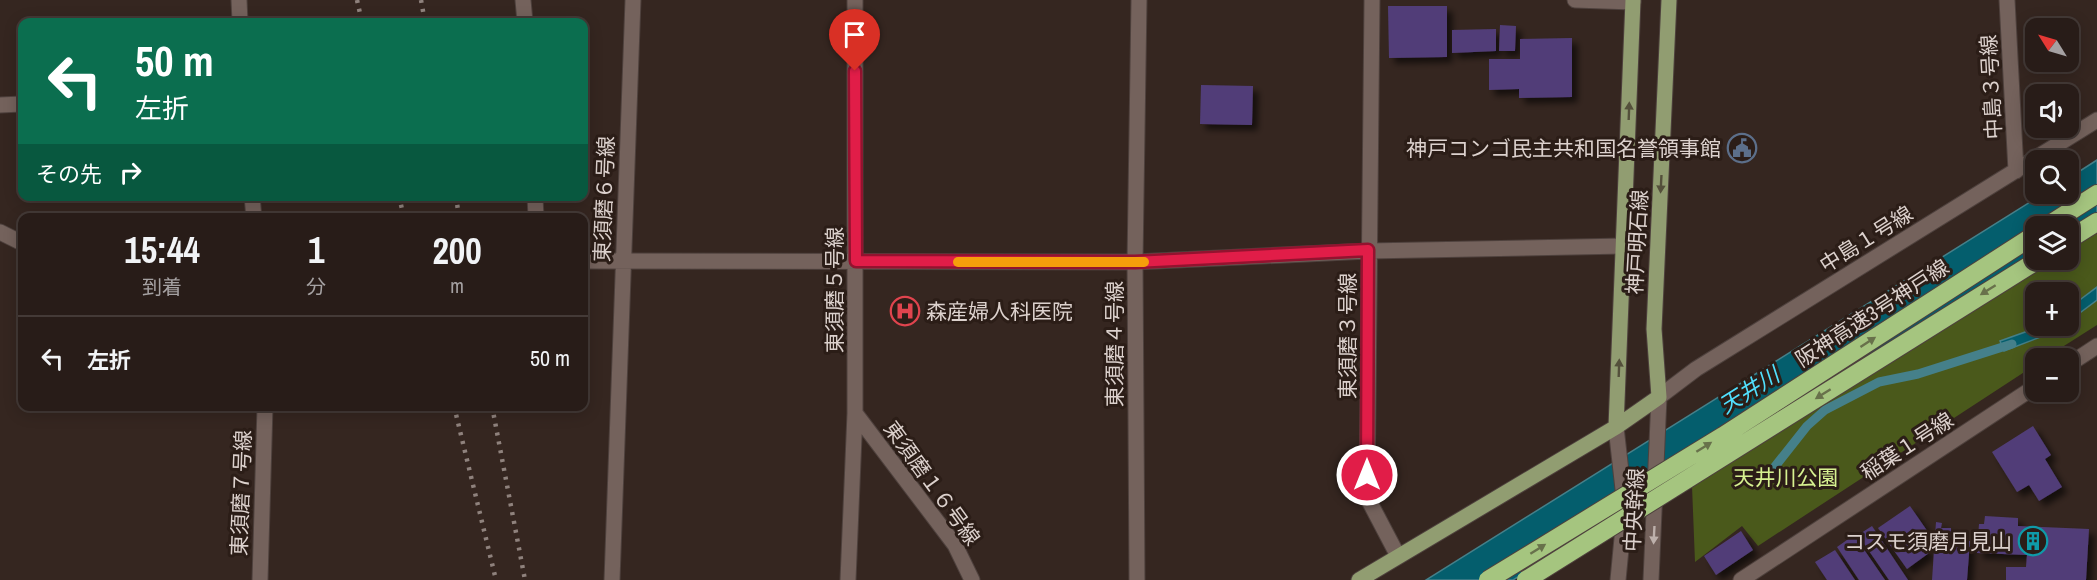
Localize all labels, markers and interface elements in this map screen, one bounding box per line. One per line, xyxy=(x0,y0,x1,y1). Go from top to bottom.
pin xyxy=(829,9,880,71)
icon: arrive xyxy=(838,18,871,51)
north arrow xyxy=(2025,18,2079,72)
map controls xyxy=(2025,18,2079,402)
text: 50 m xyxy=(135,33,214,89)
street label: 中島３号線 xyxy=(1974,34,2008,140)
icon: left xyxy=(36,42,114,120)
button: sound xyxy=(2025,84,2079,138)
text: 左折 xyxy=(135,90,189,126)
one-way arrow xyxy=(1624,101,1634,120)
public building icon: 神戸コンゴ民主共和国名誉領事館 xyxy=(1726,132,1758,164)
place label: 神戸コンゴ民主共和国名誉領事館 xyxy=(1406,134,1721,163)
street label: 東須磨６号線 xyxy=(587,136,621,262)
button: search xyxy=(2025,150,2079,204)
icon: right xyxy=(114,156,147,189)
text: その先 xyxy=(36,159,102,189)
one-way arrow xyxy=(1656,175,1665,194)
street label: 神戸明石線 xyxy=(1620,189,1654,295)
street label: 中島１号線 xyxy=(1814,199,1918,279)
button: layers xyxy=(2025,216,2079,270)
text: 15:44 xyxy=(124,226,200,274)
text: 1 xyxy=(308,226,324,274)
text: 200 xyxy=(432,227,482,275)
street label: 東須磨５号線 xyxy=(820,227,849,353)
street label: 阪神高速3号神戸線 xyxy=(1790,252,1954,374)
text: m xyxy=(450,272,464,299)
text: 到着 xyxy=(142,273,182,300)
text: 分 xyxy=(306,273,326,300)
street label: 東須磨３号線 xyxy=(1333,273,1362,399)
street label: 東須磨４号線 xyxy=(1100,281,1129,407)
button: + xyxy=(2025,282,2079,336)
one-way arrow xyxy=(1980,285,1996,296)
hospital icon: 森産婦人科医院 xyxy=(889,295,921,327)
place label: 森産婦人科医院 xyxy=(926,297,1073,326)
one-way arrow xyxy=(1860,337,1876,348)
icon: left xyxy=(36,342,69,375)
text: 50 m xyxy=(530,343,570,373)
text: 左折 xyxy=(87,345,131,375)
button: − xyxy=(2025,348,2079,402)
one-way arrow xyxy=(1614,359,1623,378)
water label: 天井川 xyxy=(1713,359,1787,420)
one-way arrow xyxy=(1814,388,1831,399)
street label: 稲葉１号線 xyxy=(1855,405,1959,487)
street label: 東須磨１６号線 xyxy=(877,415,987,551)
street label: 東須磨７号線 xyxy=(224,430,258,556)
one-way arrow xyxy=(1696,442,1712,453)
position arrow xyxy=(1335,443,1399,507)
park label: 天井川公園 xyxy=(1734,463,1839,492)
street label: 中央幹線 xyxy=(1617,467,1651,553)
one-way arrow xyxy=(1650,525,1659,544)
building icon: コスモ須磨月見山 xyxy=(2017,525,2049,557)
place label: コスモ須磨月見山 xyxy=(1844,527,2012,556)
one-way arrow xyxy=(1530,544,1546,555)

